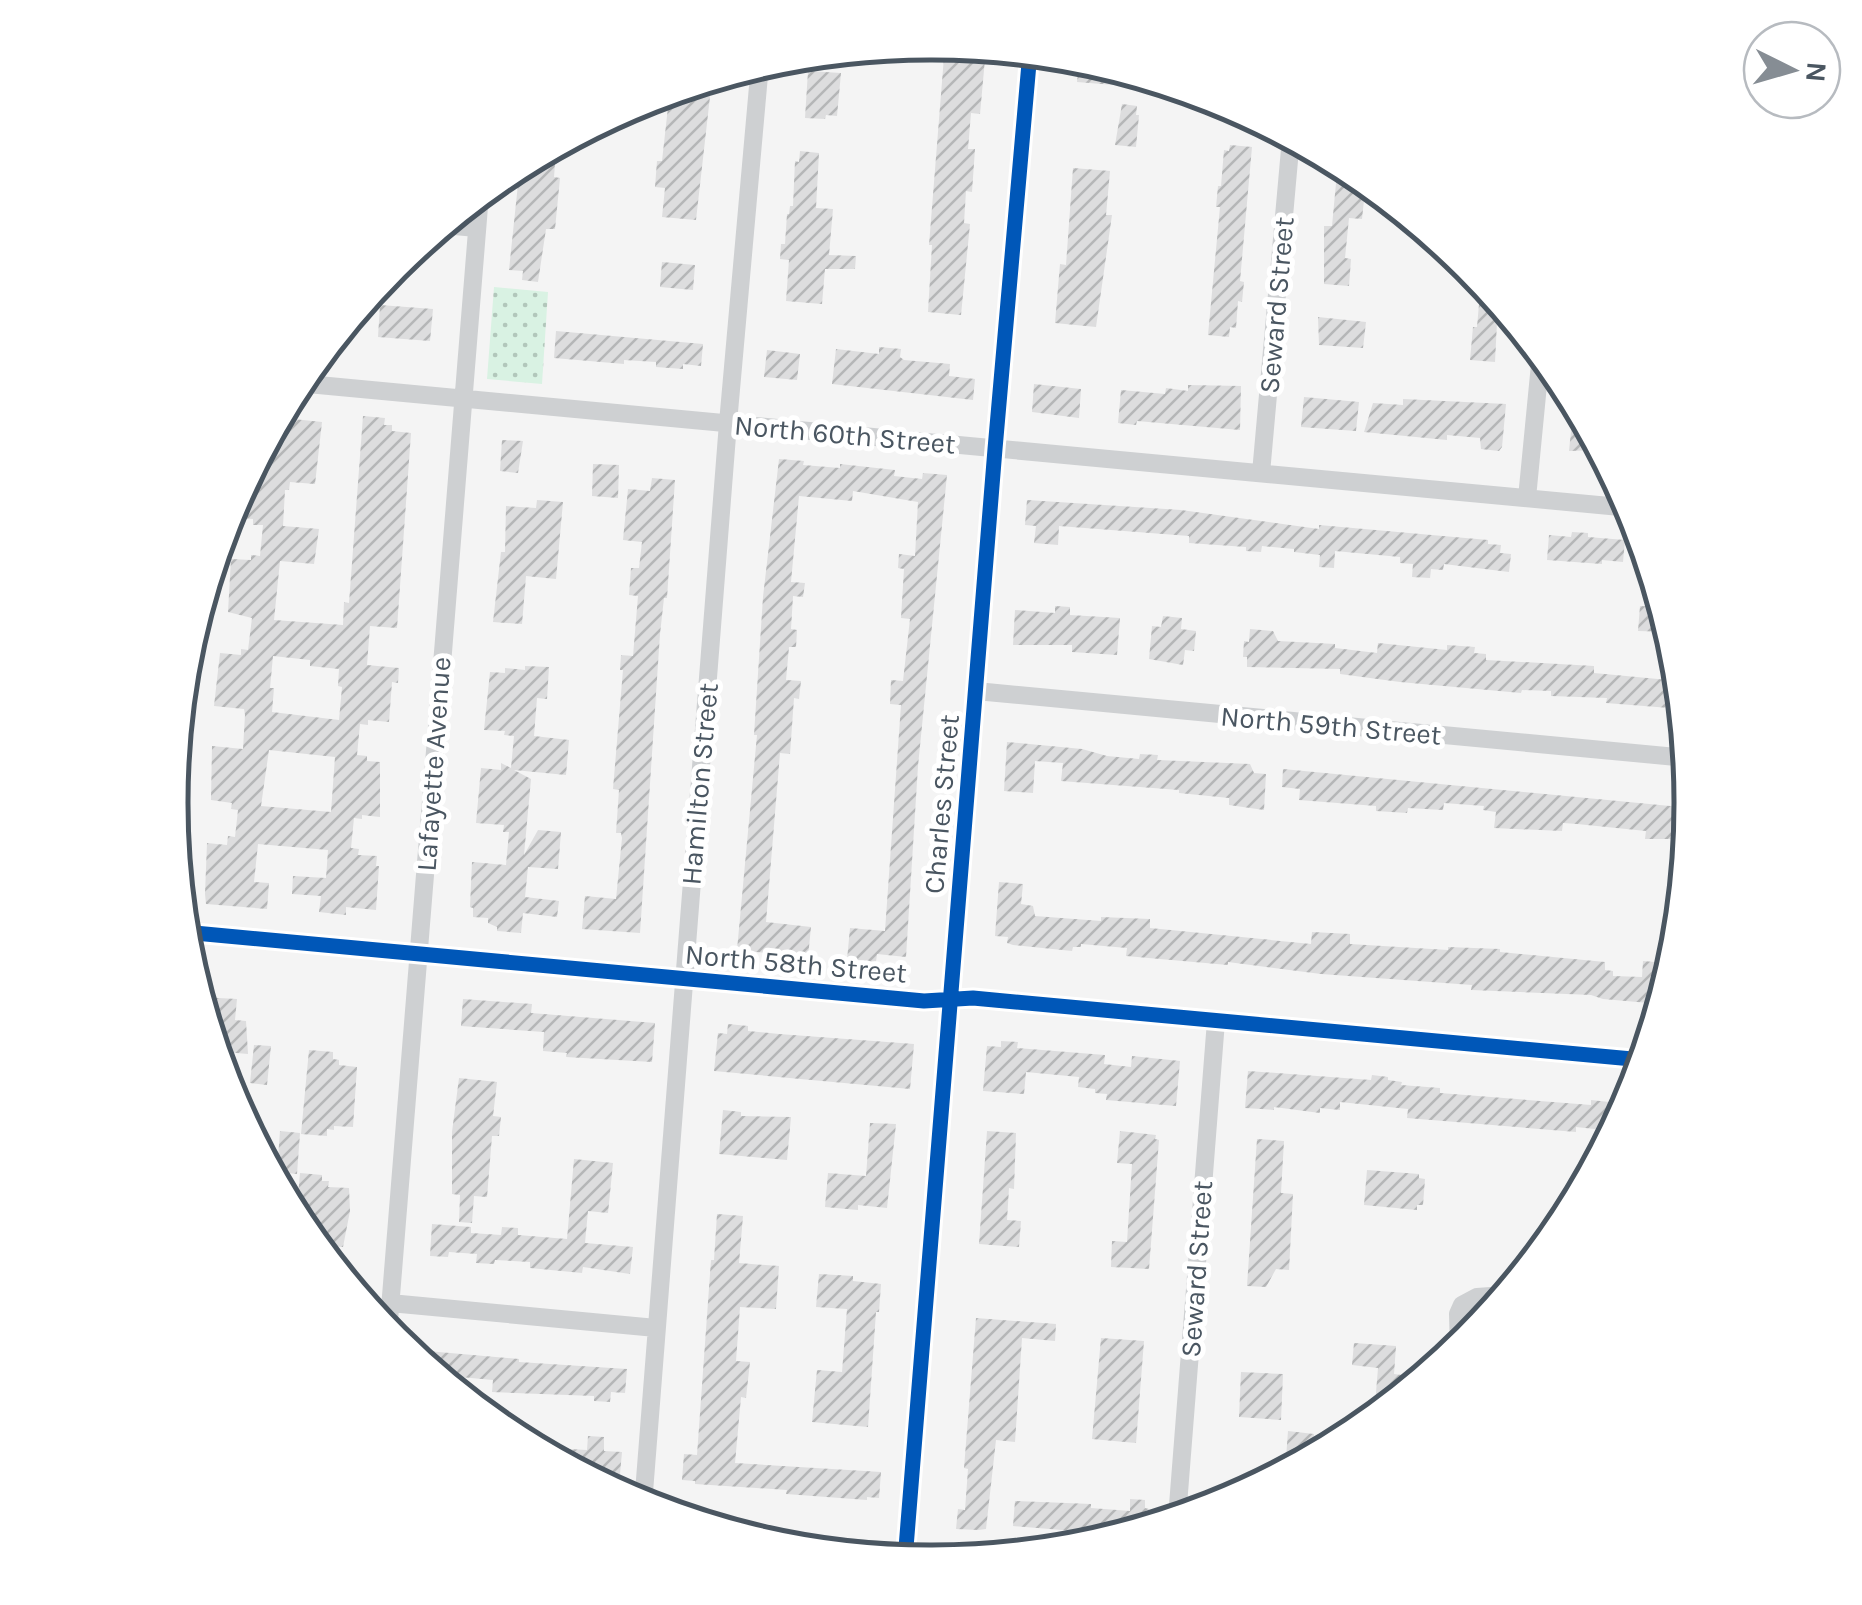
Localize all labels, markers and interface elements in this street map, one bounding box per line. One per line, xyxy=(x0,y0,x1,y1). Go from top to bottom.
north arrow xyxy=(1742,20,1842,120)
text: N xyxy=(1799,61,1834,84)
street label: Seward Street xyxy=(1252,215,1301,395)
street label: North 60th Street xyxy=(733,408,957,461)
street label: Lafayette Avenue xyxy=(410,656,457,873)
street label: Hamilton Street xyxy=(674,682,725,886)
street label: North 59th Street xyxy=(1219,699,1443,752)
street label: Charles Street xyxy=(917,713,966,895)
street label: North 58th Street xyxy=(684,937,908,990)
street label: Seward Street xyxy=(1174,1179,1219,1359)

